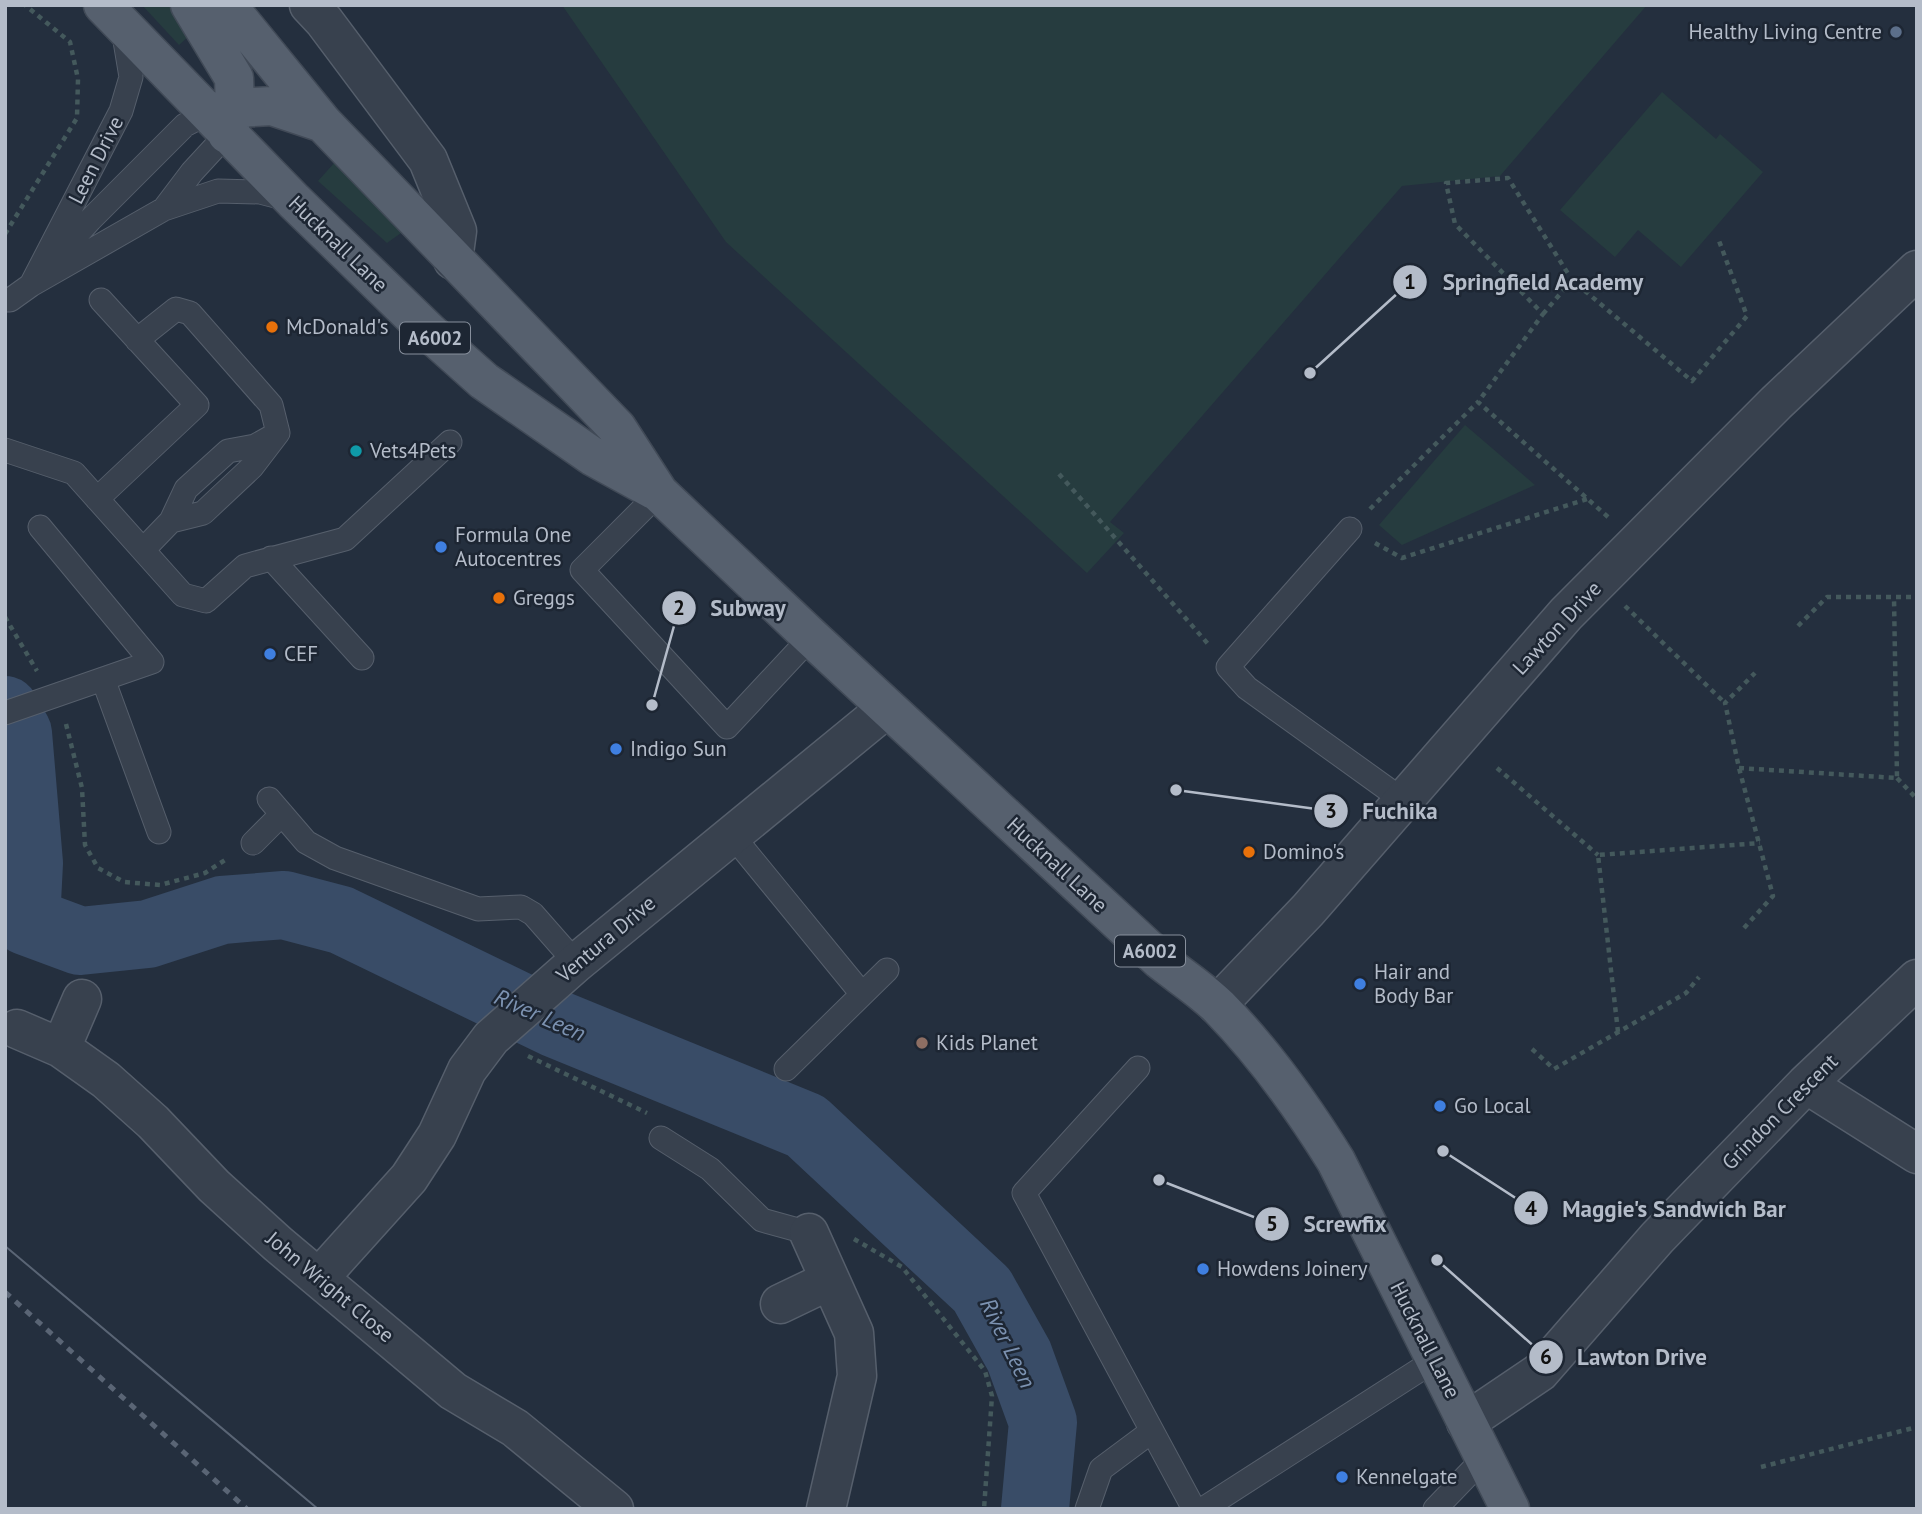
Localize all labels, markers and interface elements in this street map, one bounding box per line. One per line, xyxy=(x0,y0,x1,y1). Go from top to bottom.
place label: Healthy Living Centre xyxy=(1688,18,1882,45)
marker: Healthy Living Centre xyxy=(1888,24,1904,40)
street label: Leen Drive xyxy=(62,111,129,208)
street label: Hucknall Lane xyxy=(283,190,394,298)
callout: Springfield Academy xyxy=(1393,260,1657,304)
text: Springfield Academy xyxy=(1443,267,1644,296)
text: 1 xyxy=(1404,268,1416,295)
place label: McDonald's xyxy=(286,313,389,340)
marker: McDonald's xyxy=(264,319,280,335)
road number: A6002 xyxy=(400,322,470,354)
place label: Vets4Pets xyxy=(369,437,456,464)
marker: Vets4Pets xyxy=(348,443,364,459)
place label: Formula One Autocentres xyxy=(455,521,571,572)
marker: Formula One Autocentres xyxy=(433,539,449,555)
street label: Lawton Drive xyxy=(1506,575,1607,680)
place label: Greggs xyxy=(513,584,575,611)
callout: Subway xyxy=(661,586,800,630)
marker: Greggs xyxy=(491,590,507,606)
text: Subway xyxy=(710,593,787,622)
text: 2 xyxy=(673,594,685,621)
place label: CEF xyxy=(284,640,318,667)
marker: CEF xyxy=(262,646,278,662)
place label: Indigo Sun xyxy=(630,735,727,762)
marker: Indigo Sun xyxy=(608,741,624,757)
callout: Fuchika xyxy=(1313,789,1452,833)
text: Fuchika xyxy=(1362,796,1438,825)
text: 3 xyxy=(1325,797,1337,824)
street label: Hucknall Lane xyxy=(1001,811,1113,918)
place label: Domino's xyxy=(1263,838,1344,865)
marker: Domino's xyxy=(1241,844,1257,860)
street label: Ventura Drive xyxy=(550,889,661,989)
road number: A6002 xyxy=(1115,936,1185,967)
place label: Hair and Body Bar xyxy=(1374,958,1453,1009)
marker: Hair and Body Bar xyxy=(1352,976,1368,992)
water label: River Leen xyxy=(490,982,590,1047)
place label: Kids Planet xyxy=(936,1029,1038,1056)
marker: Kids Planet xyxy=(914,1035,930,1051)
street label: Grindon Crescent xyxy=(1716,1048,1843,1175)
place label: Go Local xyxy=(1454,1092,1531,1119)
marker: Go Local xyxy=(1432,1098,1448,1114)
callout: Maggie's Sandwich Bar xyxy=(1513,1186,1800,1230)
text: Maggie's Sandwich Bar xyxy=(1562,1194,1787,1223)
text: 4 xyxy=(1525,1195,1537,1222)
callout: Screwfix xyxy=(1254,1202,1401,1246)
text: Screwfix xyxy=(1303,1209,1387,1238)
text: 5 xyxy=(1266,1210,1278,1237)
street label: John Wright Close xyxy=(260,1224,400,1348)
place label: Howdens Joinery xyxy=(1217,1255,1368,1282)
marker: Howdens Joinery xyxy=(1195,1261,1211,1277)
street label: Hucknall Lane xyxy=(1384,1277,1466,1403)
water label: River Leen xyxy=(974,1293,1043,1393)
callout: Lawton Drive xyxy=(1528,1335,1721,1379)
text: Lawton Drive xyxy=(1577,1342,1707,1371)
text: 6 xyxy=(1540,1343,1552,1370)
place label: Kennelgate xyxy=(1356,1463,1458,1490)
marker: Kennelgate xyxy=(1334,1469,1350,1485)

